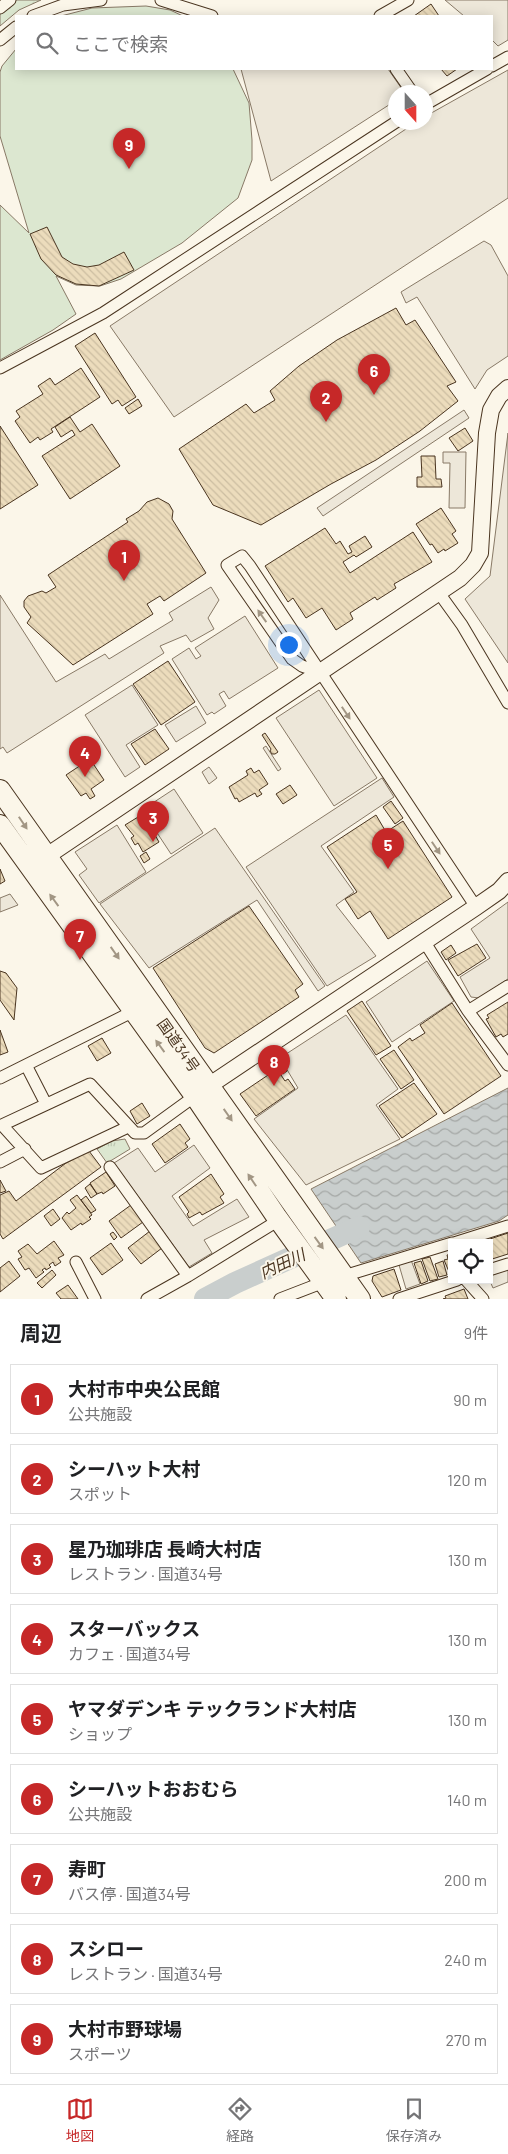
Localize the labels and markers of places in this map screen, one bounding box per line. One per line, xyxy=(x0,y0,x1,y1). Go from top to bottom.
pin: 9 xyxy=(113,128,145,169)
pin: 6 xyxy=(358,354,390,395)
pin: 2 xyxy=(310,381,342,422)
pin: 1 xyxy=(108,540,140,581)
pin: 4 xyxy=(69,736,101,777)
pin: 3 xyxy=(137,801,169,842)
pin: 5 xyxy=(372,828,404,869)
pin: 7 xyxy=(64,919,96,960)
pin: 8 xyxy=(258,1045,290,1086)

